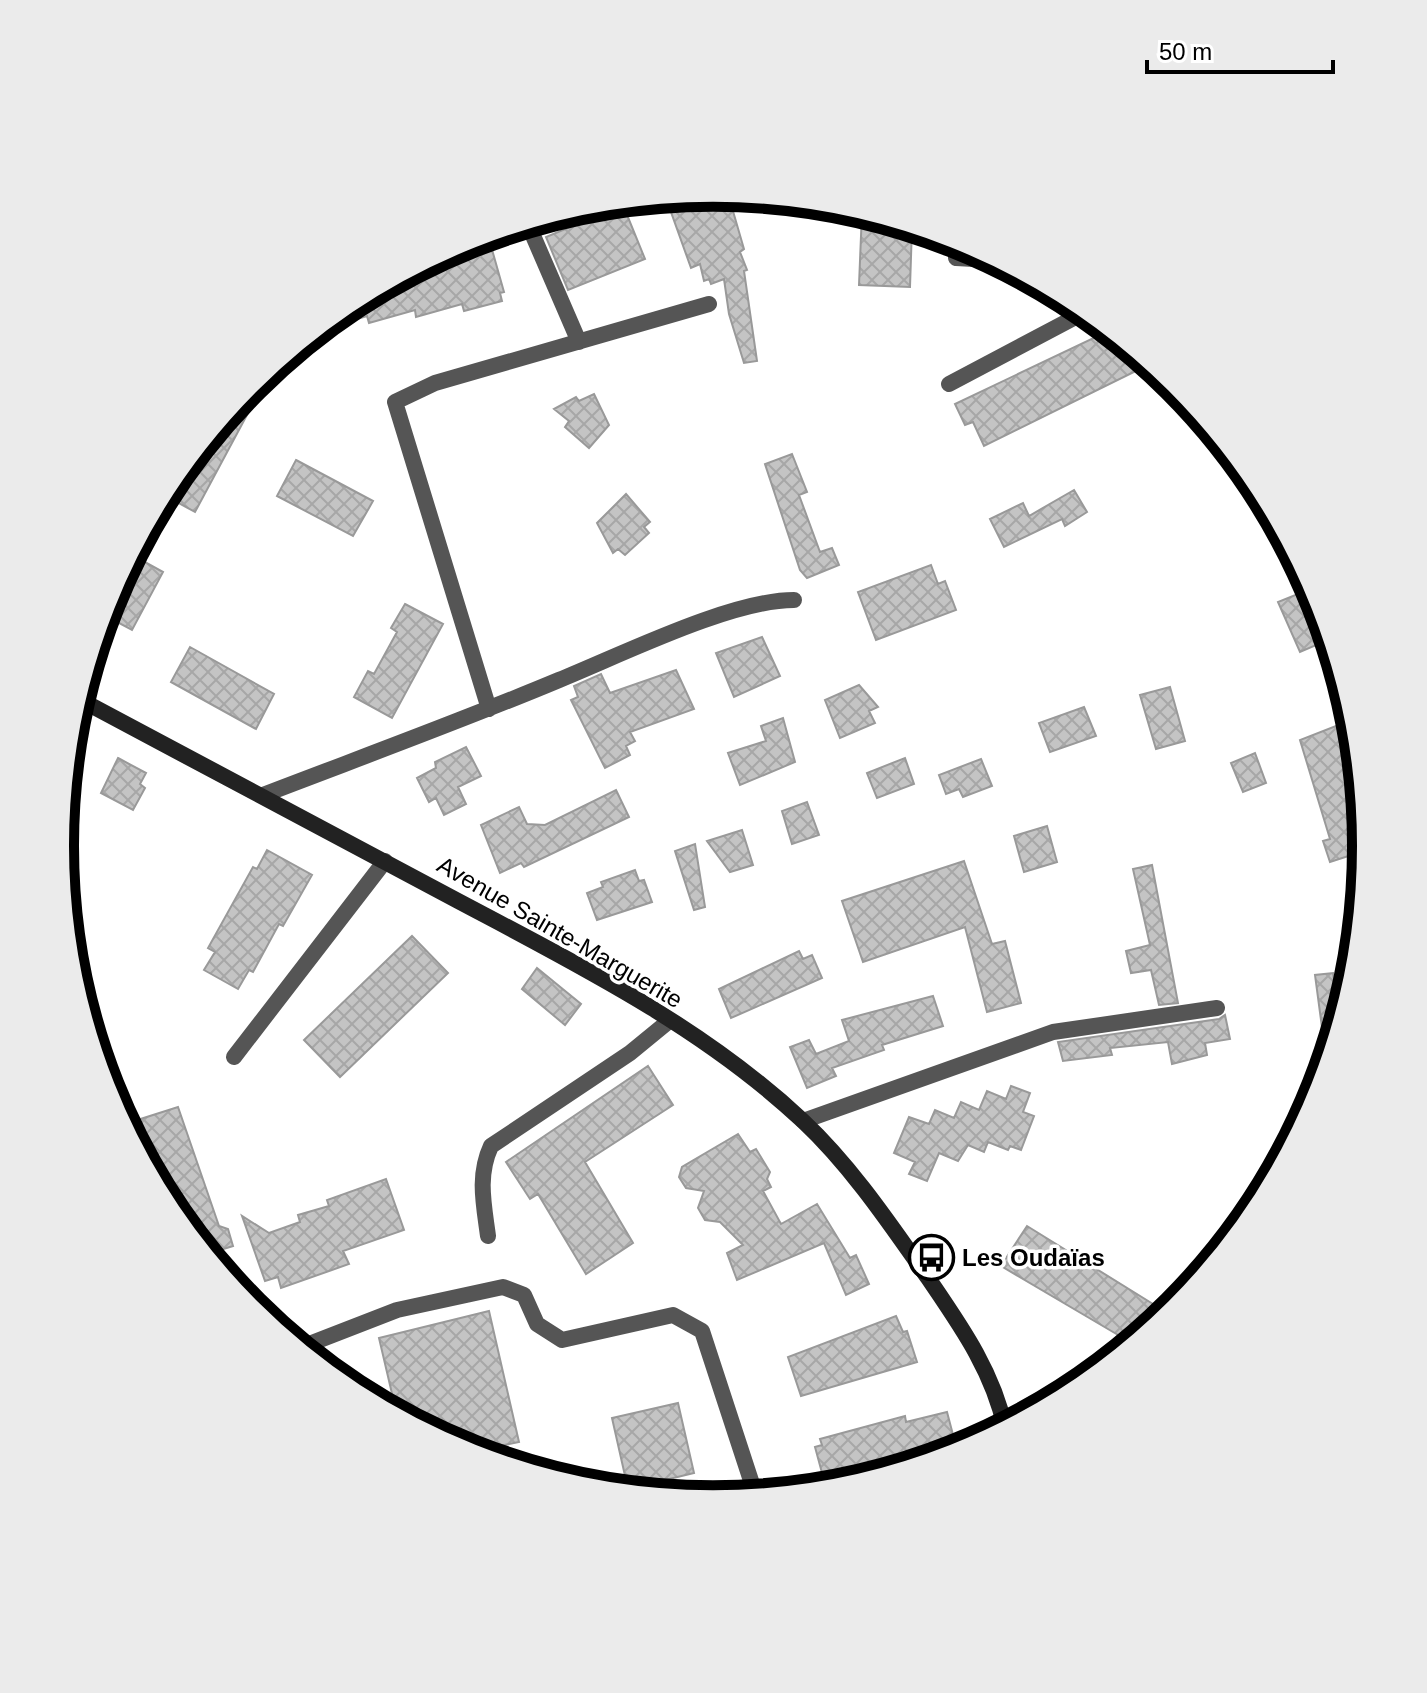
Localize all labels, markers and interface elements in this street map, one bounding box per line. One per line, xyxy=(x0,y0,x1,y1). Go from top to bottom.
scale bar xyxy=(1147,24,1333,74)
text: 50 m xyxy=(1159,38,1212,65)
street label: Avenue Sainte-Marguerite xyxy=(433,851,687,1013)
bus stop icon: Les Oudaïas xyxy=(907,1233,955,1281)
place label: Les Oudaïas xyxy=(962,1244,1105,1271)

